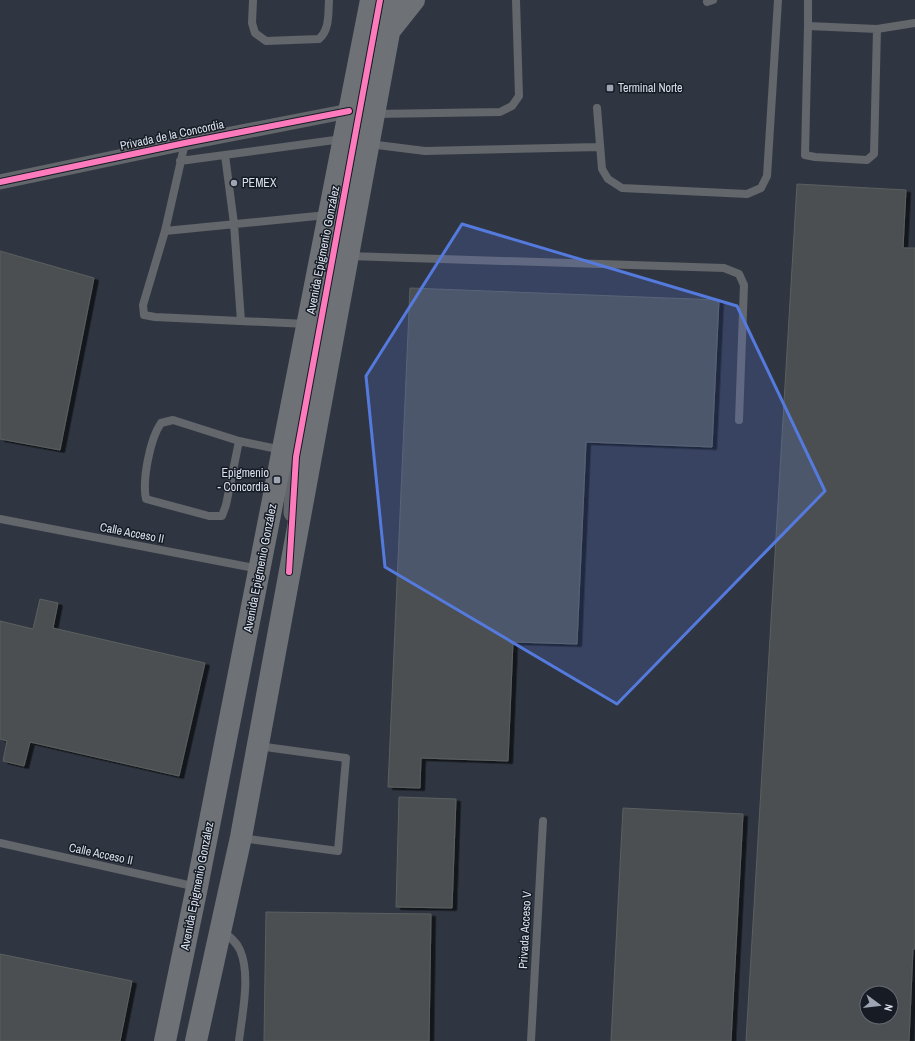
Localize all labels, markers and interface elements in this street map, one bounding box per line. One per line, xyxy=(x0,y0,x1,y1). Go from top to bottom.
place label: Terminal Norte xyxy=(618,80,683,96)
marker: Terminal Norte xyxy=(605,83,615,93)
street label: Privada de la Concordia xyxy=(118,116,226,154)
place label: PEMEX xyxy=(242,175,277,191)
marker: PEMEX xyxy=(229,178,239,188)
street label: Avenida Epigmenio González xyxy=(302,184,343,317)
place label: Epigmenio - Concordia xyxy=(218,465,270,495)
marker: Epigmenio - Concordia xyxy=(272,475,282,485)
street label: Avenida Epigmenio González xyxy=(239,502,280,635)
street label: Calle Acceso II xyxy=(99,519,165,547)
street label: Avenida Epigmenio González xyxy=(176,820,217,953)
street label: Calle Acceso II xyxy=(68,839,134,869)
street label: Privada Acceso V xyxy=(515,890,535,969)
north arrow xyxy=(859,985,899,1025)
text: N xyxy=(881,1003,896,1013)

